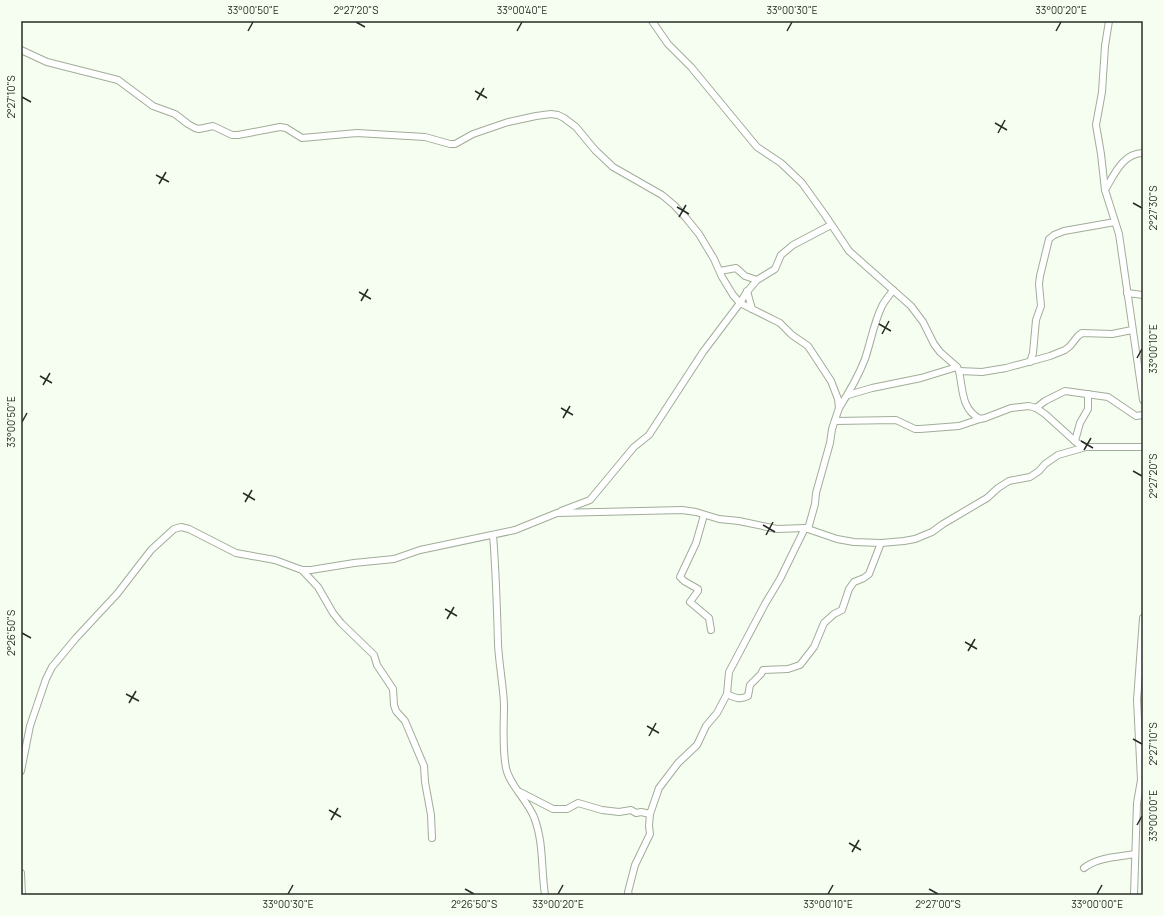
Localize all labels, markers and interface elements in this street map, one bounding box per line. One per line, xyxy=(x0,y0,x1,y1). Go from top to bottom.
text: 33°00'50"E xyxy=(227,3,279,17)
text: 2°27'20"S xyxy=(334,3,378,17)
text: 33°00'40"E xyxy=(497,3,547,17)
text: 33°00'30"E xyxy=(766,3,818,17)
text: 33°00'20"E xyxy=(1035,3,1087,17)
text: 2°27'10"S xyxy=(4,75,18,119)
text: 2°27'30"S xyxy=(1146,186,1160,230)
text: 33°00'10"E xyxy=(1146,324,1160,374)
text: 33°00'50"E xyxy=(4,396,18,448)
text: 2°27'20"S xyxy=(1146,454,1160,498)
text: 2°26'50"S xyxy=(4,610,18,656)
text: 2°27'10"S xyxy=(1146,722,1160,766)
text: 33°00'00"E xyxy=(1146,790,1160,842)
text: 33°00'30"E xyxy=(262,897,314,911)
text: 2°26'50"S xyxy=(451,897,497,911)
text: 33°00'20"E xyxy=(532,897,584,911)
text: 33°00'10"E xyxy=(803,897,853,911)
text: 2°27'00"S xyxy=(915,897,961,911)
text: 33°00'00"E xyxy=(1071,897,1123,911)

